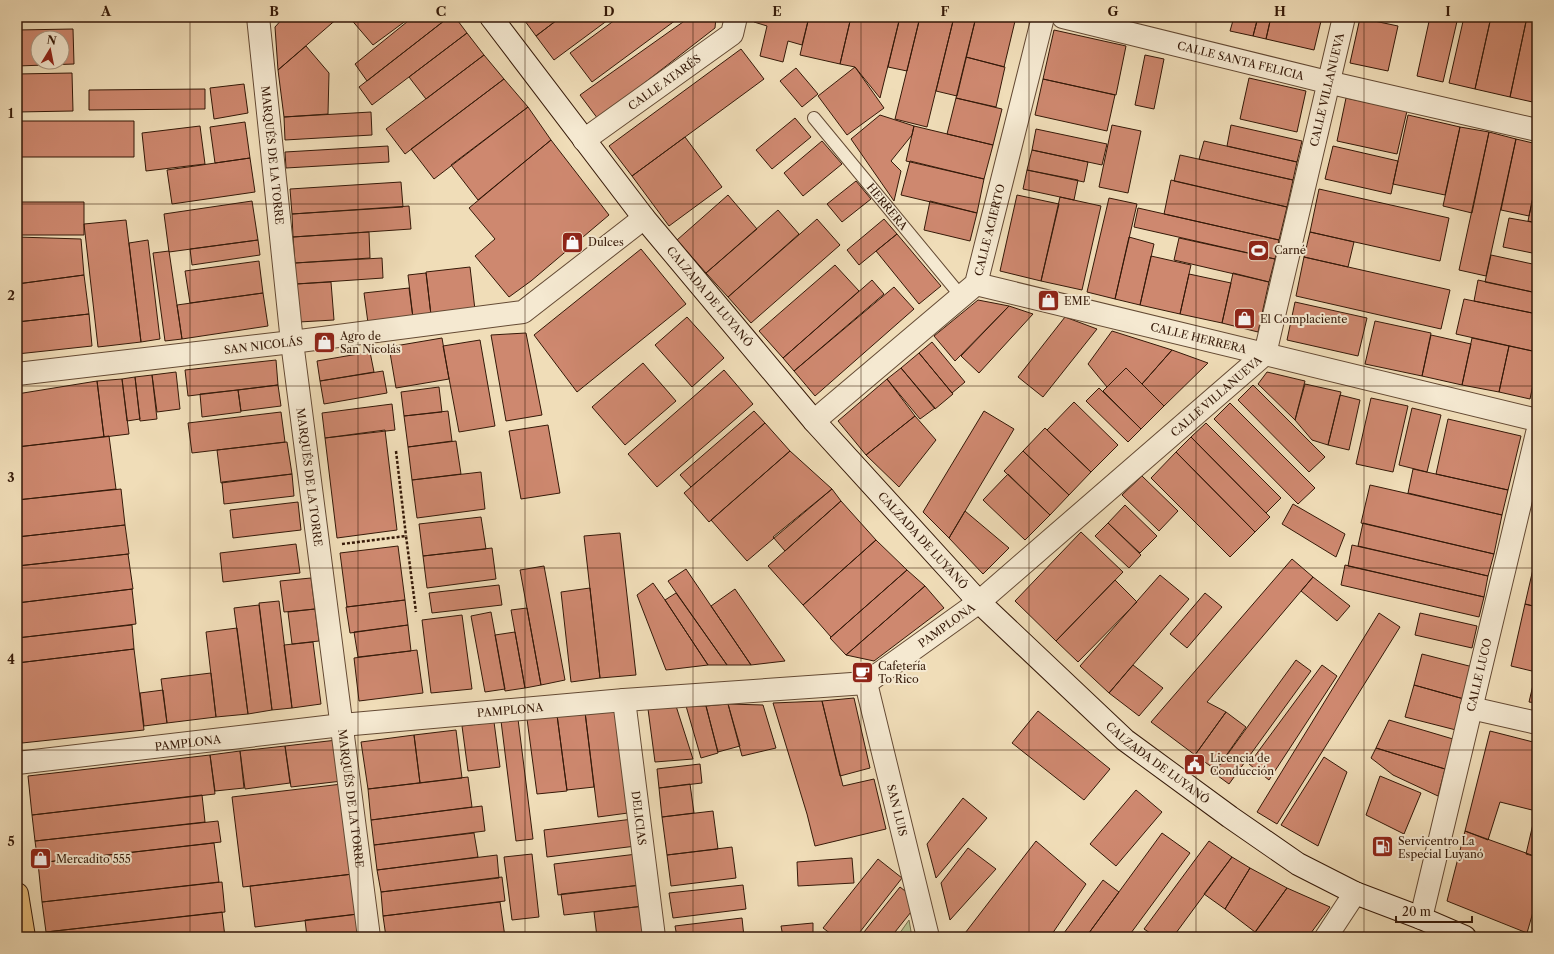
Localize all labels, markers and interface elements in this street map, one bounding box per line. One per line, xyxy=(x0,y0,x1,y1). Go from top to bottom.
text: A xyxy=(100,3,112,19)
text: B xyxy=(269,3,279,19)
text: C xyxy=(436,3,446,19)
text: D xyxy=(603,3,615,19)
text: E xyxy=(772,3,782,19)
text: F xyxy=(941,3,950,19)
text: G xyxy=(1107,3,1119,19)
text: H xyxy=(1274,3,1286,19)
text: I xyxy=(1445,3,1451,19)
north arrow xyxy=(30,30,70,70)
street label: CALLE VILLANUEVA xyxy=(1307,31,1347,148)
text: N xyxy=(46,32,58,48)
street label: CALLE SANTA FELICIA xyxy=(1176,38,1306,83)
street label: CALLE ATARÉS xyxy=(625,52,704,113)
street label: MARQUÉS DE LA TORRE xyxy=(258,85,287,226)
text: 1 xyxy=(8,105,14,121)
street label: HERRERA xyxy=(864,180,911,234)
street label: CALLE ACIERTO xyxy=(971,182,1008,277)
shop icon: Dulces xyxy=(559,229,585,255)
place label: Dulces xyxy=(588,235,624,249)
sports icon: Carné xyxy=(1246,237,1272,263)
street label: CALZADA DE LUYANÓ xyxy=(664,243,756,350)
place label: Carné xyxy=(1274,243,1306,257)
text: 2 xyxy=(7,287,15,303)
shop icon: EME xyxy=(1035,288,1061,314)
place label: EME xyxy=(1064,294,1091,308)
shop icon: El Complaciente xyxy=(1232,306,1258,332)
place label: El Complaciente xyxy=(1260,312,1347,326)
street label: CALLE HERRERA xyxy=(1149,320,1249,357)
shop icon: Agro de San Nicolás xyxy=(311,329,337,355)
place label: Agro de San Nicolás xyxy=(339,329,401,356)
street label: SAN NICOLÁS xyxy=(223,334,304,357)
street label: CALLE VILLANUEVA xyxy=(1168,352,1265,440)
street label: MARQUÉS DE LA TORRE xyxy=(294,407,325,548)
text: 3 xyxy=(7,469,15,485)
street label: CALZADA DE LUYANÓ xyxy=(875,489,971,592)
street label: PAMPLONA xyxy=(915,600,978,650)
street label: CALLE LUCO xyxy=(1464,637,1495,713)
text: 4 xyxy=(7,651,15,667)
cafe icon: Cafetería To Rico xyxy=(849,659,875,685)
place label: Cafetería To Rico xyxy=(878,659,926,686)
street label: PAMPLONA xyxy=(476,700,545,720)
street label: CALZADA DE LUYANÓ xyxy=(1103,719,1212,807)
street label: MARQUÉS DE LA TORRE xyxy=(335,728,367,869)
street label: PAMPLONA xyxy=(154,732,223,754)
public building icon: Licencia de Conducción xyxy=(1181,751,1207,777)
place label: Licencia de Conducción xyxy=(1210,751,1274,778)
street label: SAN LUIS xyxy=(884,783,910,838)
street label: DELICIAS xyxy=(629,790,649,846)
text: 5 xyxy=(7,833,15,849)
fuel station icon: Servicentro La Especial Luyanó xyxy=(1370,834,1396,860)
place label: Servicentro La Especial Luyanó xyxy=(1398,834,1484,861)
shop icon: Mercadito 555 xyxy=(27,846,53,872)
place label: Mercadito 555 xyxy=(56,852,131,866)
scale bar xyxy=(1396,898,1472,924)
text: 20 m xyxy=(1402,904,1431,919)

